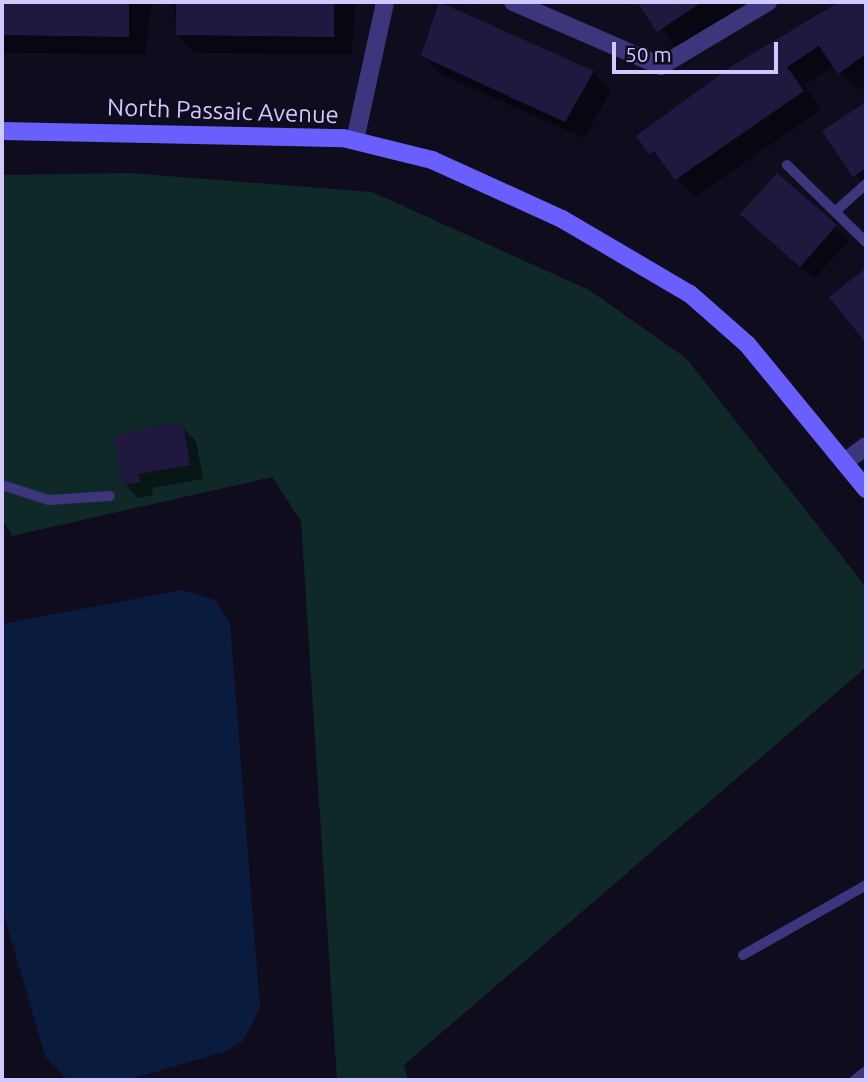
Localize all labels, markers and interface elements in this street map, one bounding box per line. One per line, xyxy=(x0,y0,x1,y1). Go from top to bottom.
scale bar xyxy=(616,28,782,72)
text: 50 m xyxy=(625,42,672,66)
street label: North Passaic Avenue xyxy=(107,93,339,129)

